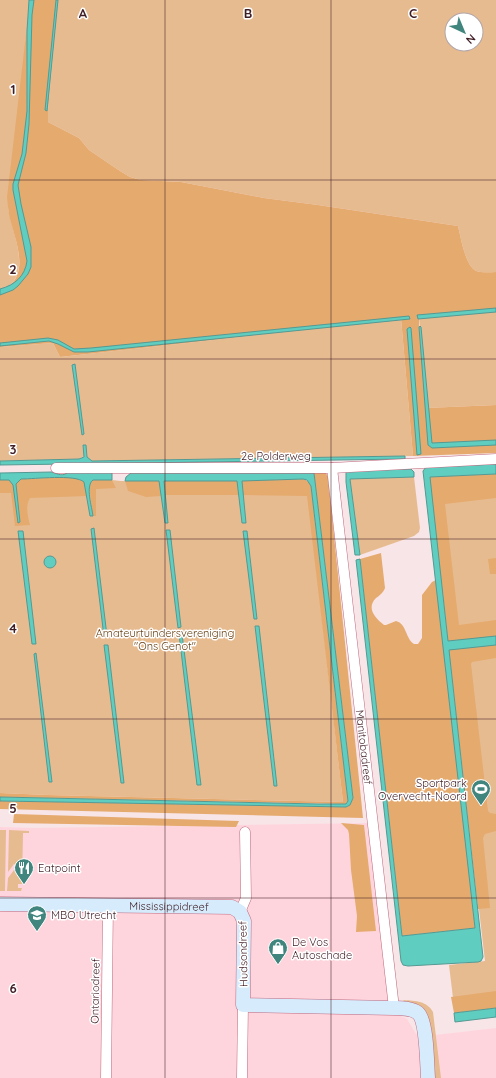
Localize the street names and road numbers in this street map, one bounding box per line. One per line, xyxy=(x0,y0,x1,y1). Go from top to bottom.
street label: 2e Polderweg xyxy=(241,449,311,463)
street label: Manitobadreef xyxy=(353,709,375,785)
street label: Mississippidreef xyxy=(129,899,209,914)
street label: Hudsondreef xyxy=(235,921,251,987)
street label: Ontariodreef xyxy=(87,958,103,1024)

